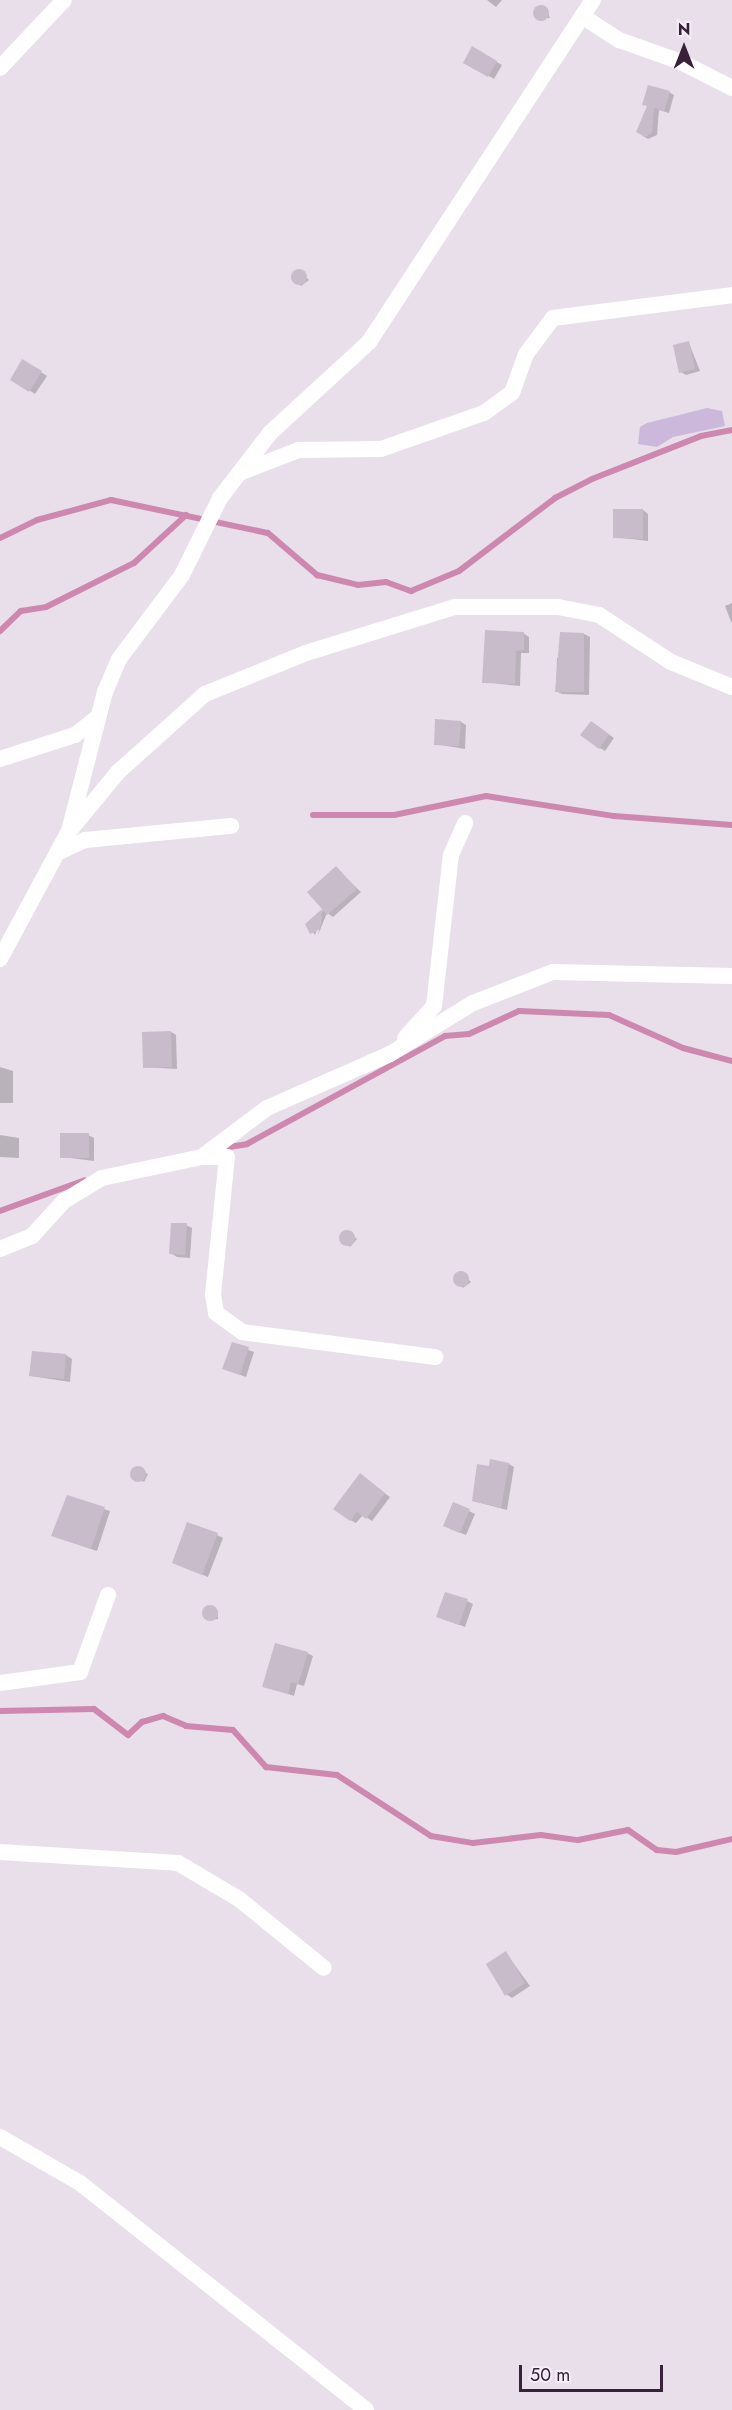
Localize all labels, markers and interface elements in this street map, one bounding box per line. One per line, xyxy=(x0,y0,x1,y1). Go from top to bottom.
north arrow xyxy=(654,18,714,78)
text: N xyxy=(678,18,690,41)
scale bar xyxy=(522,2353,666,2391)
text: 50 m xyxy=(530,2362,570,2388)

